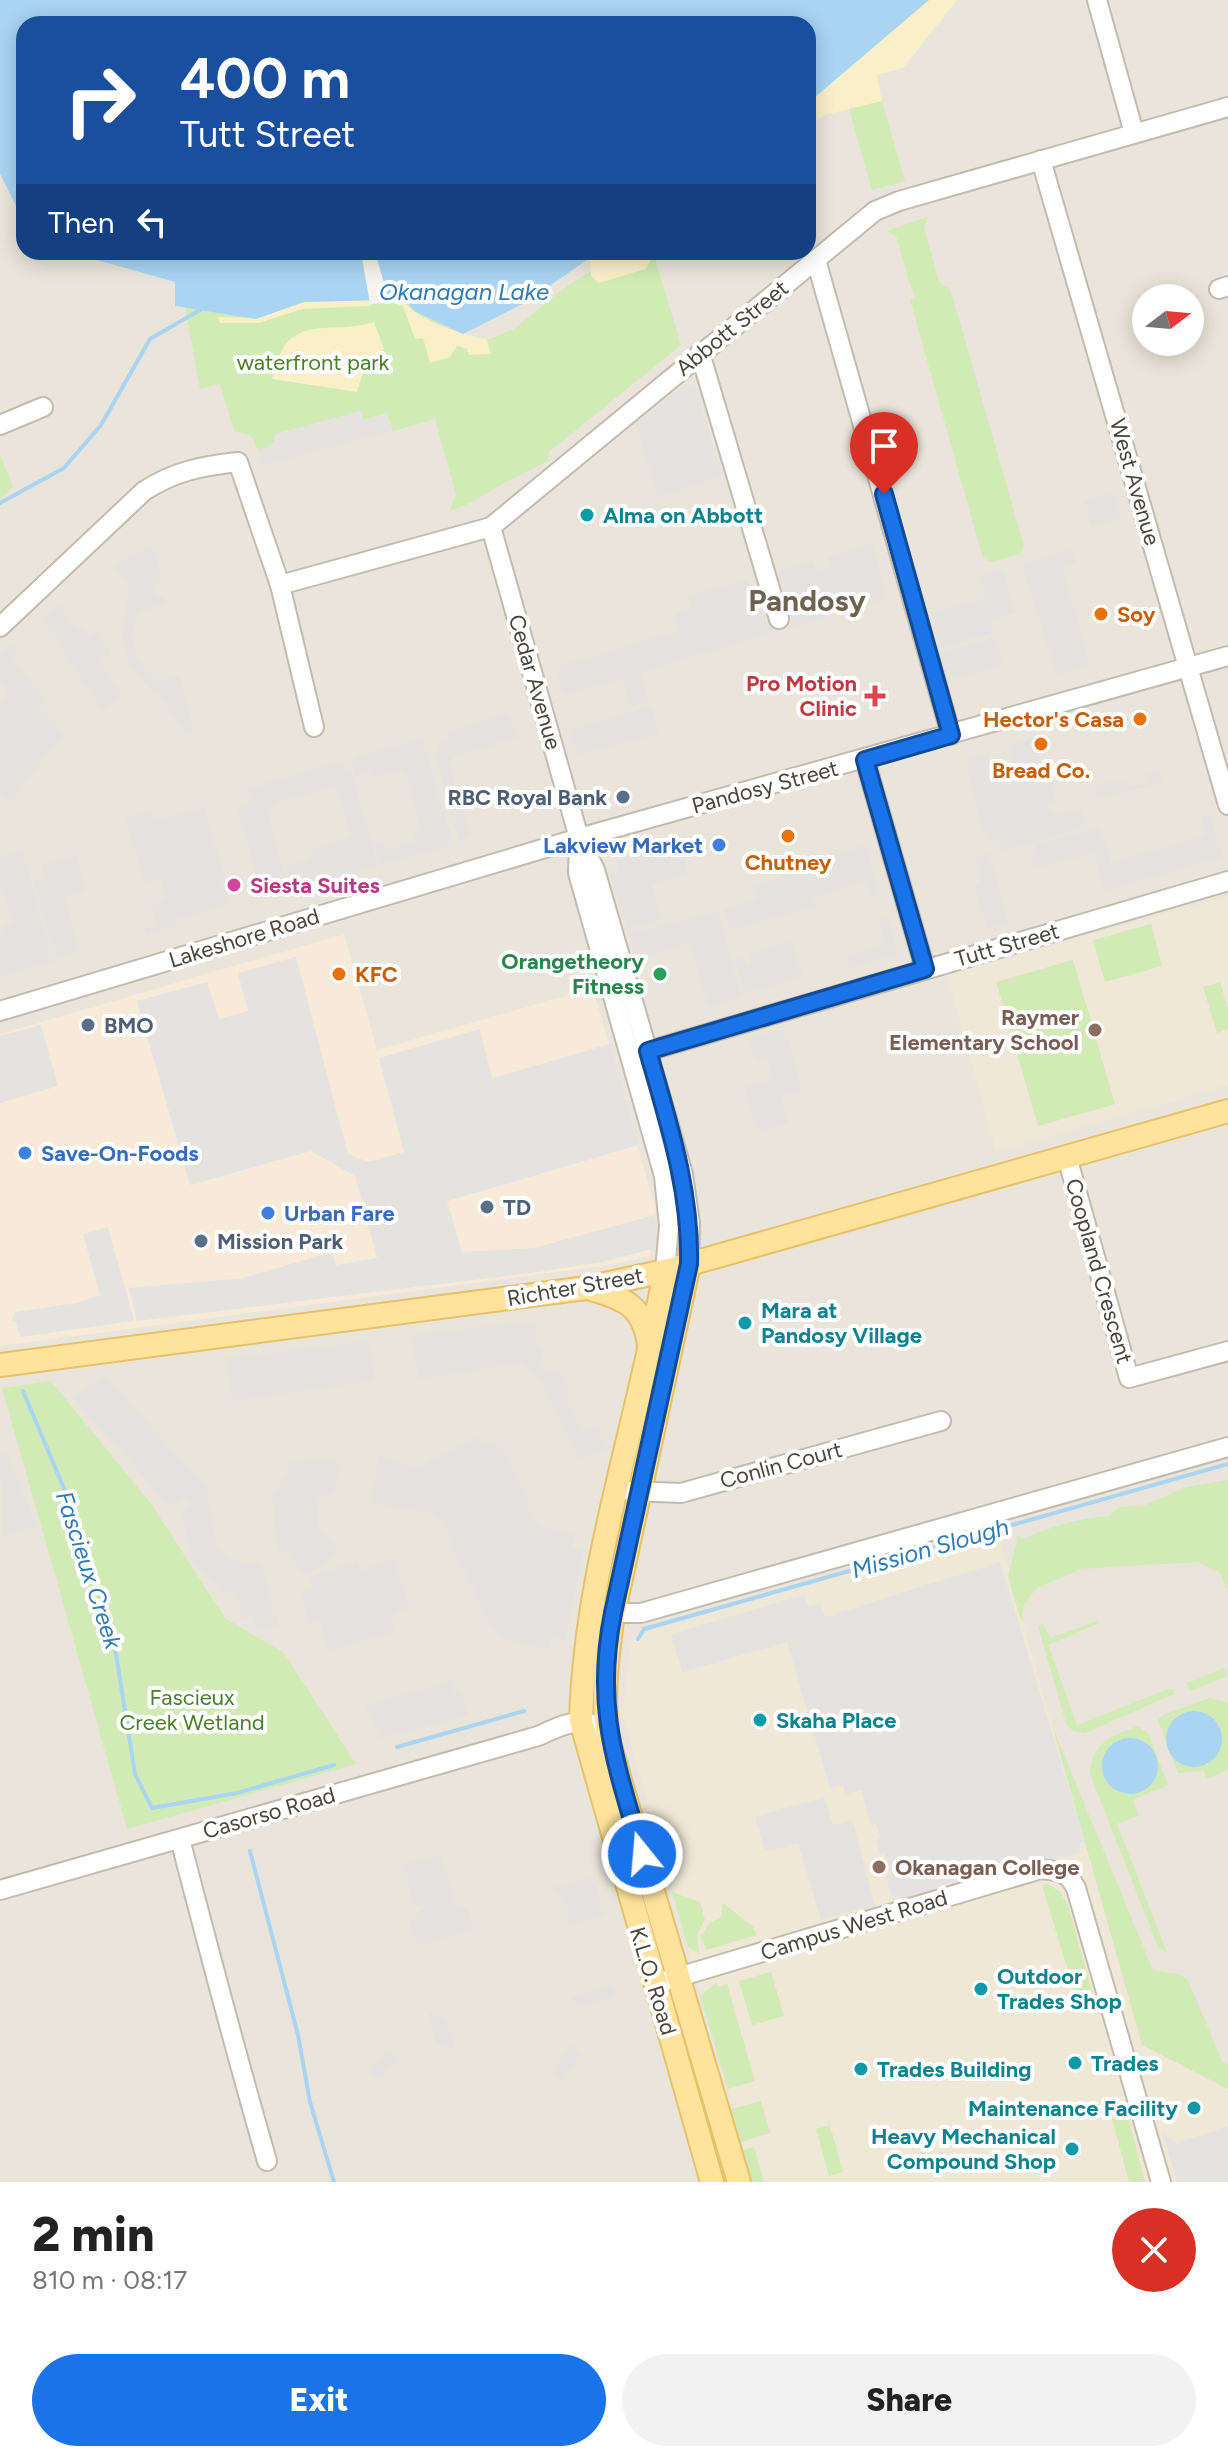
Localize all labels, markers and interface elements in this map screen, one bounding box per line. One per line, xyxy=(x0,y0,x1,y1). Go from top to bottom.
text: 400 m xyxy=(180,45,350,112)
icon: right xyxy=(48,48,152,152)
text: Tutt Street xyxy=(180,113,355,156)
icon: left xyxy=(130,200,174,244)
text: Then xyxy=(48,204,114,241)
street label: Abbott Street xyxy=(670,274,794,382)
water label: Okanagan Lake xyxy=(379,277,549,306)
north arrow xyxy=(1132,284,1204,356)
map controls xyxy=(1132,284,1204,356)
park label: waterfront park xyxy=(237,349,390,376)
pin xyxy=(850,412,918,494)
street label: West Avenue xyxy=(1104,415,1166,549)
icon: arrive xyxy=(862,424,906,468)
place label: Alma on Abbott xyxy=(603,502,763,529)
marker: Alma on Abbott xyxy=(578,506,596,524)
district label: Pandosy xyxy=(748,582,866,619)
place label: Soy xyxy=(1117,601,1156,628)
marker: Soy xyxy=(1092,605,1110,623)
street label: Cedar Avenue xyxy=(503,611,567,753)
place label: Pro Motion Clinic xyxy=(746,670,857,722)
marker: Pro Motion Clinic xyxy=(864,685,886,707)
place label: Hector's Casa xyxy=(983,706,1124,733)
marker: Hector's Casa xyxy=(1131,710,1149,728)
marker: Bread Co. xyxy=(1032,735,1050,753)
street label: Pandosy Street xyxy=(689,754,841,820)
place label: Bread Co. xyxy=(992,757,1090,784)
place label: RBC Royal Bank xyxy=(447,784,607,811)
marker: RBC Royal Bank xyxy=(614,788,632,806)
marker: Chutney xyxy=(779,827,797,845)
place label: Lakview Market xyxy=(543,832,703,859)
marker: Lakview Market xyxy=(710,836,728,854)
place label: Chutney xyxy=(745,849,832,876)
place label: Siesta Suites xyxy=(250,872,380,899)
marker: Siesta Suites xyxy=(225,876,243,894)
street label: Lakeshore Road xyxy=(165,902,323,974)
street label: Tutt Street xyxy=(952,917,1062,973)
place label: Orangetheory Fitness xyxy=(501,948,644,1000)
place label: KFC xyxy=(355,961,398,988)
marker: KFC xyxy=(330,965,348,983)
marker: Orangetheory Fitness xyxy=(651,965,669,983)
place label: Raymer Elementary School xyxy=(889,1004,1080,1056)
place label: BMO xyxy=(104,1012,154,1039)
marker: BMO xyxy=(79,1016,97,1034)
marker: Raymer Elementary School xyxy=(1086,1021,1104,1039)
place label: Save-On-Foods xyxy=(41,1140,199,1167)
marker: Save-On-Foods xyxy=(16,1144,34,1162)
street label: Coopland Crescent xyxy=(1060,1175,1138,1367)
place label: TD xyxy=(503,1194,531,1221)
marker: TD xyxy=(478,1198,496,1216)
place label: Urban Fare xyxy=(284,1200,395,1227)
marker: Urban Fare xyxy=(259,1204,277,1222)
place label: Mission Park xyxy=(217,1228,343,1255)
marker: Mission Park xyxy=(192,1232,210,1250)
street label: Richter Street xyxy=(505,1262,645,1312)
place label: Mara at Pandosy Village xyxy=(761,1297,922,1349)
marker: Mara at Pandosy Village xyxy=(736,1314,754,1332)
street label: Conlin Court xyxy=(717,1436,845,1494)
water label: Fascieux Creek xyxy=(50,1487,129,1654)
water label: Mission Slough xyxy=(848,1512,1012,1584)
park label: Fascieux Creek Wetland xyxy=(119,1684,265,1736)
place label: Skaha Place xyxy=(776,1707,896,1734)
marker: Skaha Place xyxy=(751,1711,769,1729)
street label: Casorso Road xyxy=(200,1781,338,1845)
position arrow xyxy=(600,1812,684,1896)
place label: Okanagan College xyxy=(895,1854,1079,1881)
marker: Okanagan College xyxy=(870,1858,888,1876)
street label: Campus West Road xyxy=(757,1884,951,1966)
street label: K.L.O. Road xyxy=(624,1924,682,2038)
place label: Outdoor Trades Shop xyxy=(997,1963,1122,2015)
marker: Outdoor Trades Shop xyxy=(972,1980,990,1998)
place label: Trades xyxy=(1091,2050,1159,2077)
marker: Trades xyxy=(1066,2054,1084,2072)
place label: Trades Building xyxy=(877,2056,1032,2083)
marker: Trades Building xyxy=(852,2060,870,2078)
place label: Maintenance Facility xyxy=(968,2095,1178,2122)
marker: Maintenance Facility xyxy=(1185,2099,1203,2117)
place label: Heavy Mechanical Compound Shop xyxy=(871,2123,1056,2175)
marker: Heavy Mechanical Compound Shop xyxy=(1063,2140,1081,2158)
text: 2 min xyxy=(32,2205,155,2263)
button: close xyxy=(1112,2208,1196,2292)
text: 810 m · 08:17 xyxy=(32,2264,187,2296)
button: Exit xyxy=(32,2354,606,2446)
button: Share xyxy=(622,2354,1196,2446)

